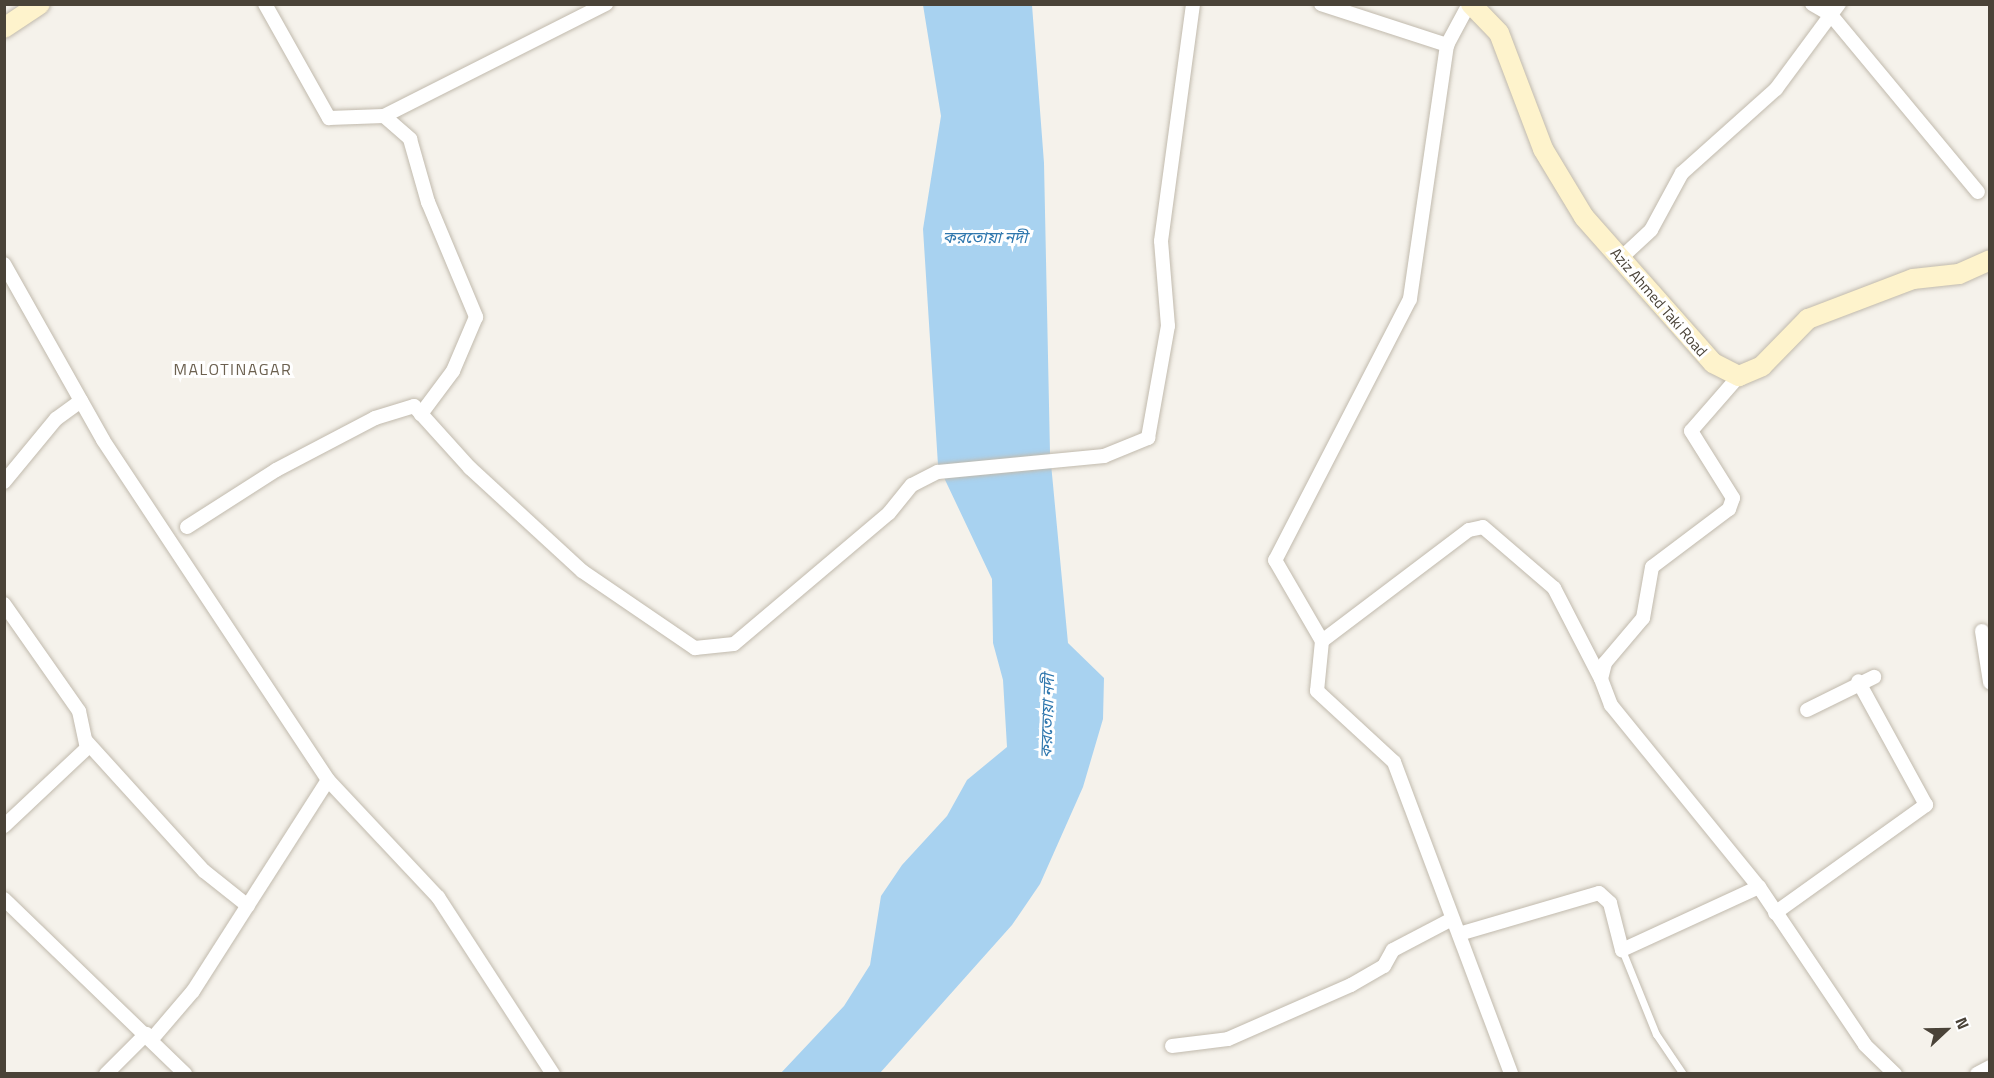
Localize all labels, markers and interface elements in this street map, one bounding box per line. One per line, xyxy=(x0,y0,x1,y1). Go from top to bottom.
water label: করতোয়া নদী xyxy=(943,227,1027,247)
street label: Aziz Ahmed Taki Road xyxy=(1607,244,1711,360)
district label: MALOTINAGAR xyxy=(174,359,292,379)
water label: করতোয়া নদী xyxy=(1036,674,1058,758)
north arrow xyxy=(1916,1000,1976,1060)
text: N xyxy=(1949,1014,1976,1033)

